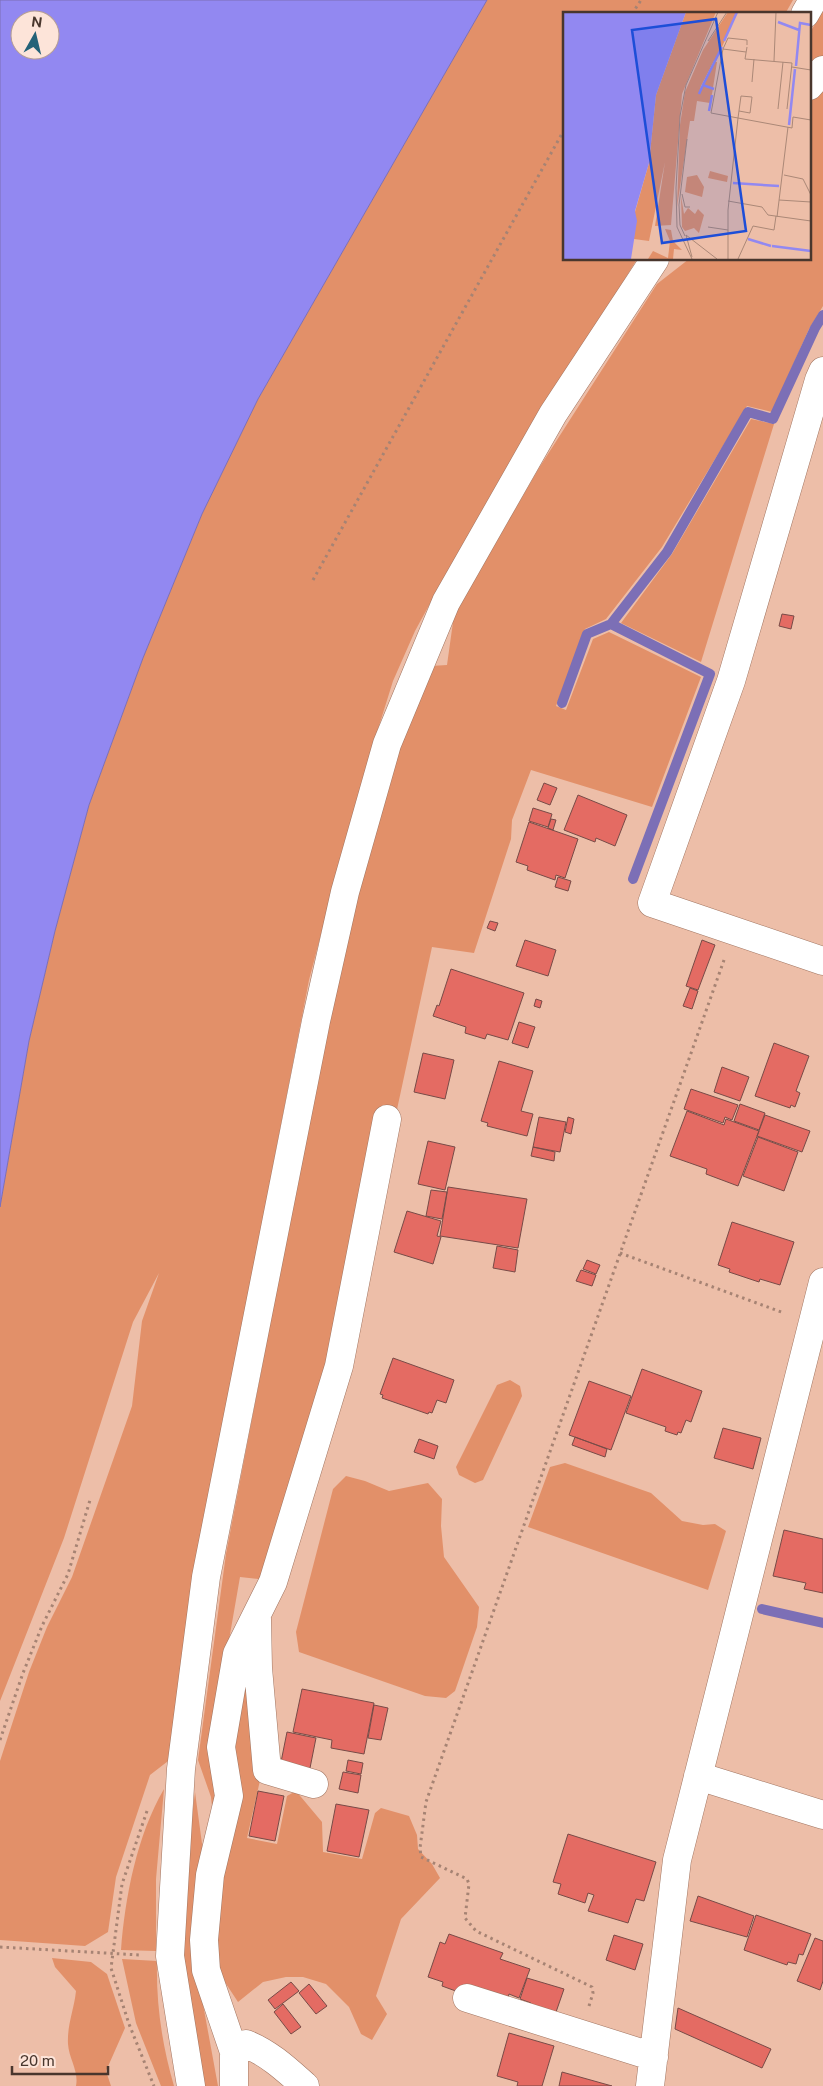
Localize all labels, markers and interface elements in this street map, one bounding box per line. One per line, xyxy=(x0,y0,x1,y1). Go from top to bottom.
north arrow xyxy=(10,10,60,60)
inset map xyxy=(563,12,810,260)
text: N xyxy=(30,13,43,31)
scale bar xyxy=(12,2044,109,2076)
text: 20 m xyxy=(20,2052,55,2069)

